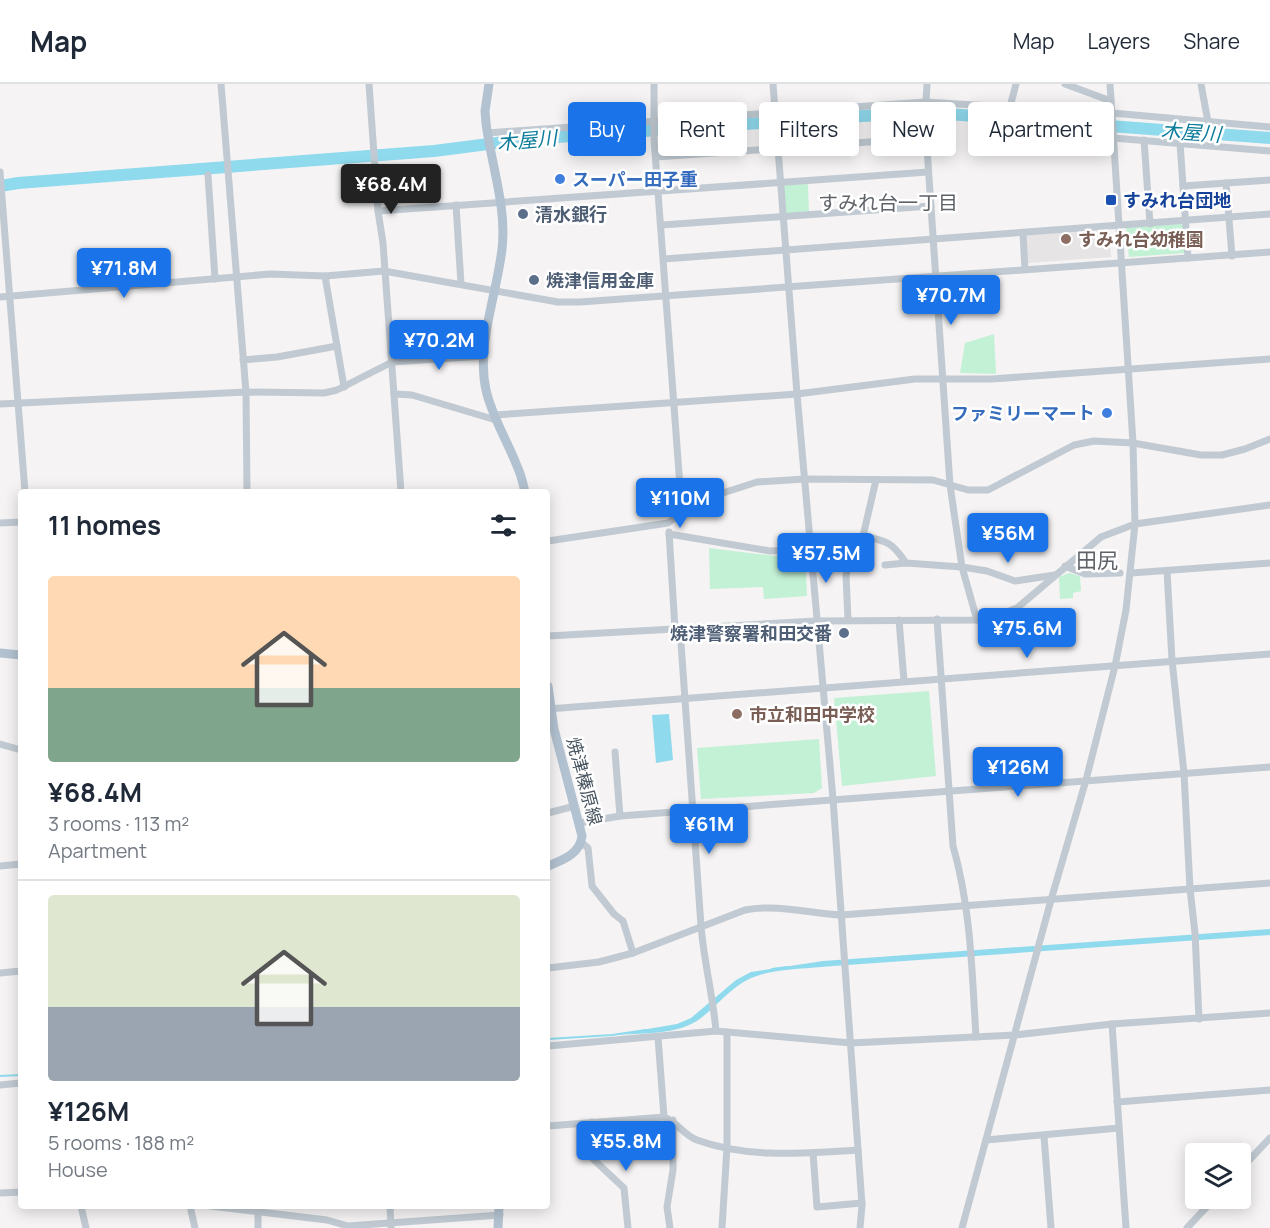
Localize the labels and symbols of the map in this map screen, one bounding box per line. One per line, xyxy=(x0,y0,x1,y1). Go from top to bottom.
water label: 木屋川 xyxy=(1160,116,1224,148)
water label: 木屋川 xyxy=(496,124,560,156)
pin: ¥68.4M xyxy=(342,164,440,215)
place label: スーパー田子重 xyxy=(572,167,698,191)
marker: スーパー田子重 xyxy=(553,172,567,186)
place label: すみれ台団地 xyxy=(1123,188,1231,212)
district label: すみれ台一丁目 xyxy=(818,189,958,216)
marker: すみれ台団地 xyxy=(1104,193,1118,207)
place label: 清水銀行 xyxy=(535,202,607,226)
marker: 清水銀行 xyxy=(516,207,530,221)
place label: すみれ台幼稚園 xyxy=(1078,227,1204,251)
marker: すみれ台幼稚園 xyxy=(1059,232,1073,246)
pin: ¥71.8M xyxy=(75,248,173,299)
place label: 焼津信用金庫 xyxy=(546,268,654,292)
marker: 焼津信用金庫 xyxy=(527,273,541,287)
pin: ¥70.7M xyxy=(902,275,1000,326)
pin: ¥70.2M xyxy=(390,320,488,371)
place label: ファミリーマート xyxy=(951,401,1095,425)
marker: ファミリーマート xyxy=(1100,406,1114,420)
pin: ¥110M xyxy=(638,478,722,529)
pin: ¥56M xyxy=(972,513,1044,564)
pin: ¥57.5M xyxy=(777,533,875,584)
district label: 田尻 xyxy=(1076,546,1118,574)
pin: ¥75.6M xyxy=(978,608,1076,659)
place label: 焼津警察署和田交番 xyxy=(670,621,832,645)
marker: 焼津警察署和田交番 xyxy=(837,626,851,640)
place label: 市立和田中学校 xyxy=(749,702,875,726)
marker: 市立和田中学校 xyxy=(730,707,744,721)
street label: 焼津榛原線 xyxy=(562,734,608,828)
pin: ¥126M xyxy=(976,747,1060,798)
pin: ¥61M xyxy=(673,804,745,855)
pin: ¥55.8M xyxy=(577,1121,675,1172)

